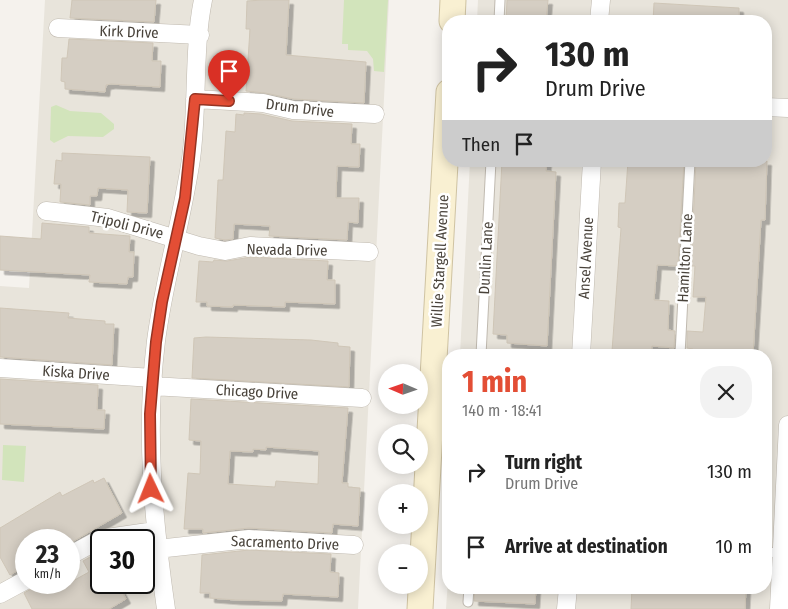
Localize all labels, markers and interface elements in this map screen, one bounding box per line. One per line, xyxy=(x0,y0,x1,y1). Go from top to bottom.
street label: Kirk Drive xyxy=(99,22,159,42)
text: 130 m xyxy=(545,33,629,75)
icon: right xyxy=(462,35,527,100)
pin xyxy=(208,50,250,101)
icon: arrive xyxy=(215,57,243,85)
text: Drum Drive xyxy=(545,75,646,102)
street label: Drum Drive xyxy=(265,95,335,121)
icon: arrive xyxy=(510,130,538,158)
text: Then xyxy=(462,133,500,156)
street label: Willie Stargell Avenue xyxy=(428,194,452,328)
street label: Tripoli Drive xyxy=(89,207,165,243)
street label: Hamilton Lane xyxy=(674,213,696,303)
street label: Ansel Avenue xyxy=(575,216,597,300)
street label: Dunlin Lane xyxy=(475,221,497,295)
street label: Nevada Drive xyxy=(246,240,328,260)
street label: Kiska Drive xyxy=(42,362,110,384)
north arrow xyxy=(378,364,428,414)
map controls xyxy=(378,364,428,594)
text: 1 min xyxy=(462,364,527,400)
button: close xyxy=(700,366,752,418)
street label: Chicago Drive xyxy=(215,381,299,403)
text: 140 m · 18:41 xyxy=(462,401,542,420)
button: search xyxy=(378,424,428,474)
text: Turn right xyxy=(505,451,582,474)
icon: right xyxy=(462,458,490,486)
text: 130 m xyxy=(707,460,752,483)
position arrow xyxy=(124,462,176,514)
text: Drum Drive xyxy=(505,474,578,493)
button: + xyxy=(378,484,428,534)
speed limit sign: 30 xyxy=(90,529,155,594)
street label: Sacramento Drive xyxy=(231,532,339,554)
icon: arrive xyxy=(462,533,490,561)
text: Arrive at destination xyxy=(505,535,668,558)
text: 10 m xyxy=(716,535,752,558)
text: 23 xyxy=(36,540,59,570)
button: − xyxy=(378,544,428,594)
text: km/h xyxy=(34,567,61,581)

